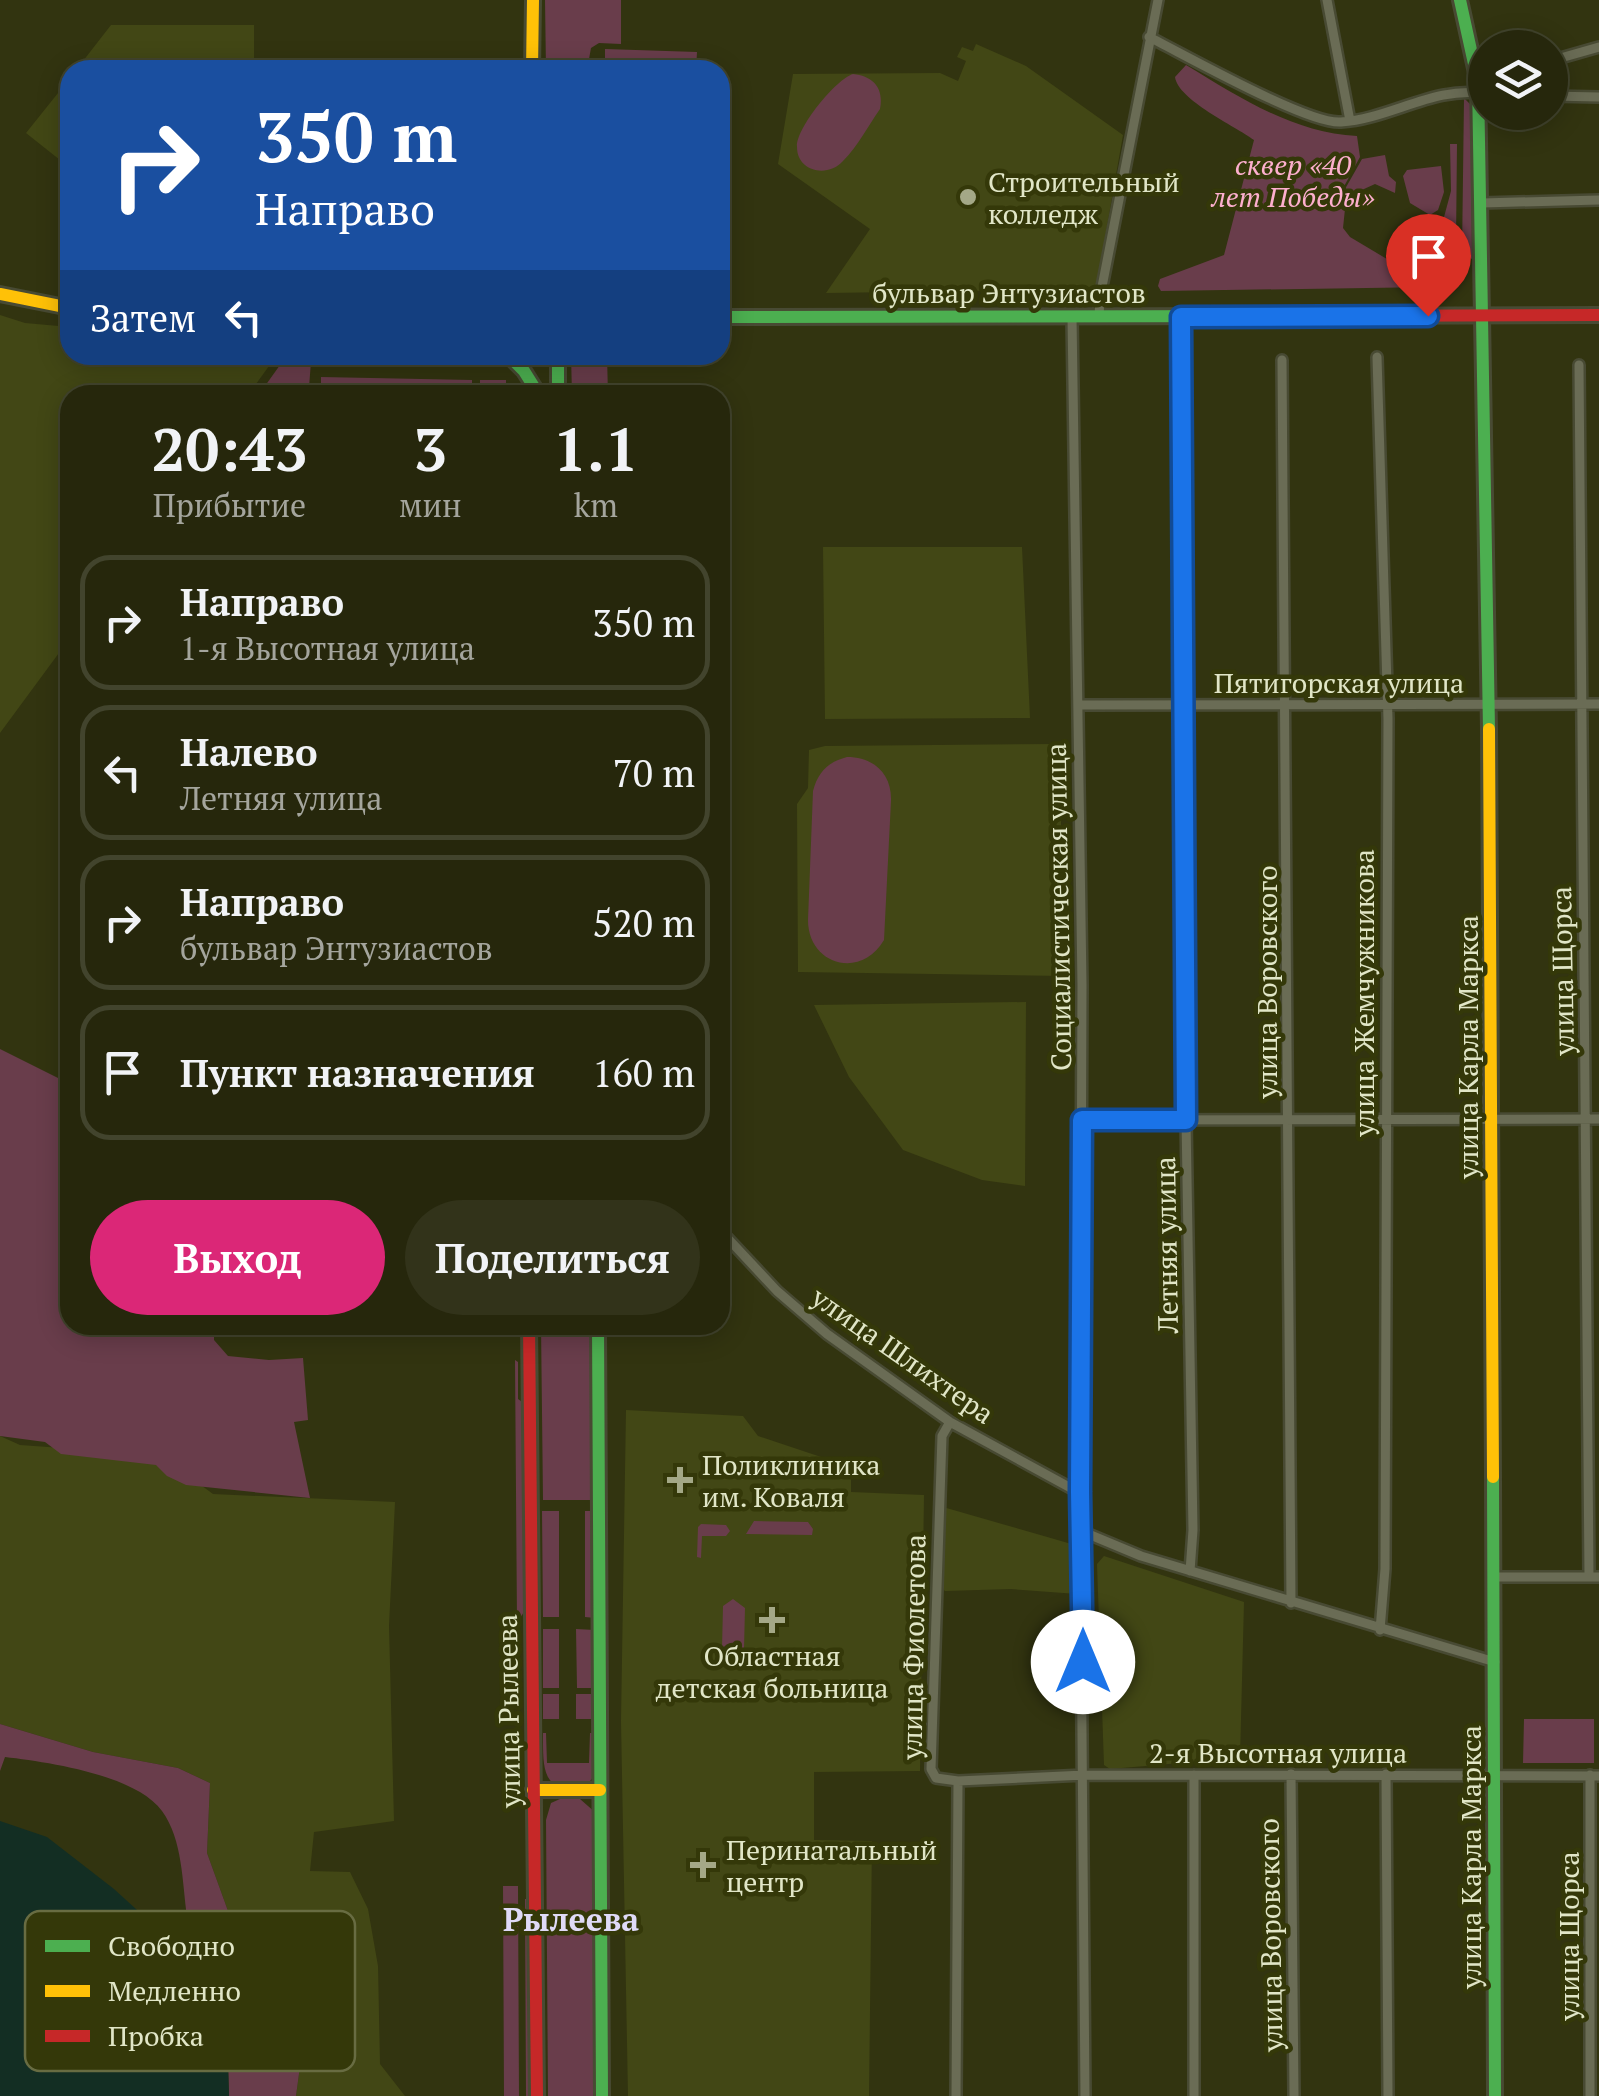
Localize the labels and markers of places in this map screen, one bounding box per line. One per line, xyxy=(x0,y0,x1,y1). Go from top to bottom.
place label: Строительный колледж xyxy=(988,163,1180,232)
marker: Строительный колледж xyxy=(957,186,979,208)
pin xyxy=(1386,214,1471,317)
place label: Поликлиника им. Коваля xyxy=(702,1446,880,1515)
marker: Поликлиника им. Коваля xyxy=(667,1467,693,1493)
marker: Областная детская больница xyxy=(759,1607,785,1633)
place label: Областная детская больница xyxy=(656,1637,888,1706)
place label: Перинатальный центр xyxy=(726,1831,937,1900)
marker: Перинатальный центр xyxy=(690,1852,716,1878)

